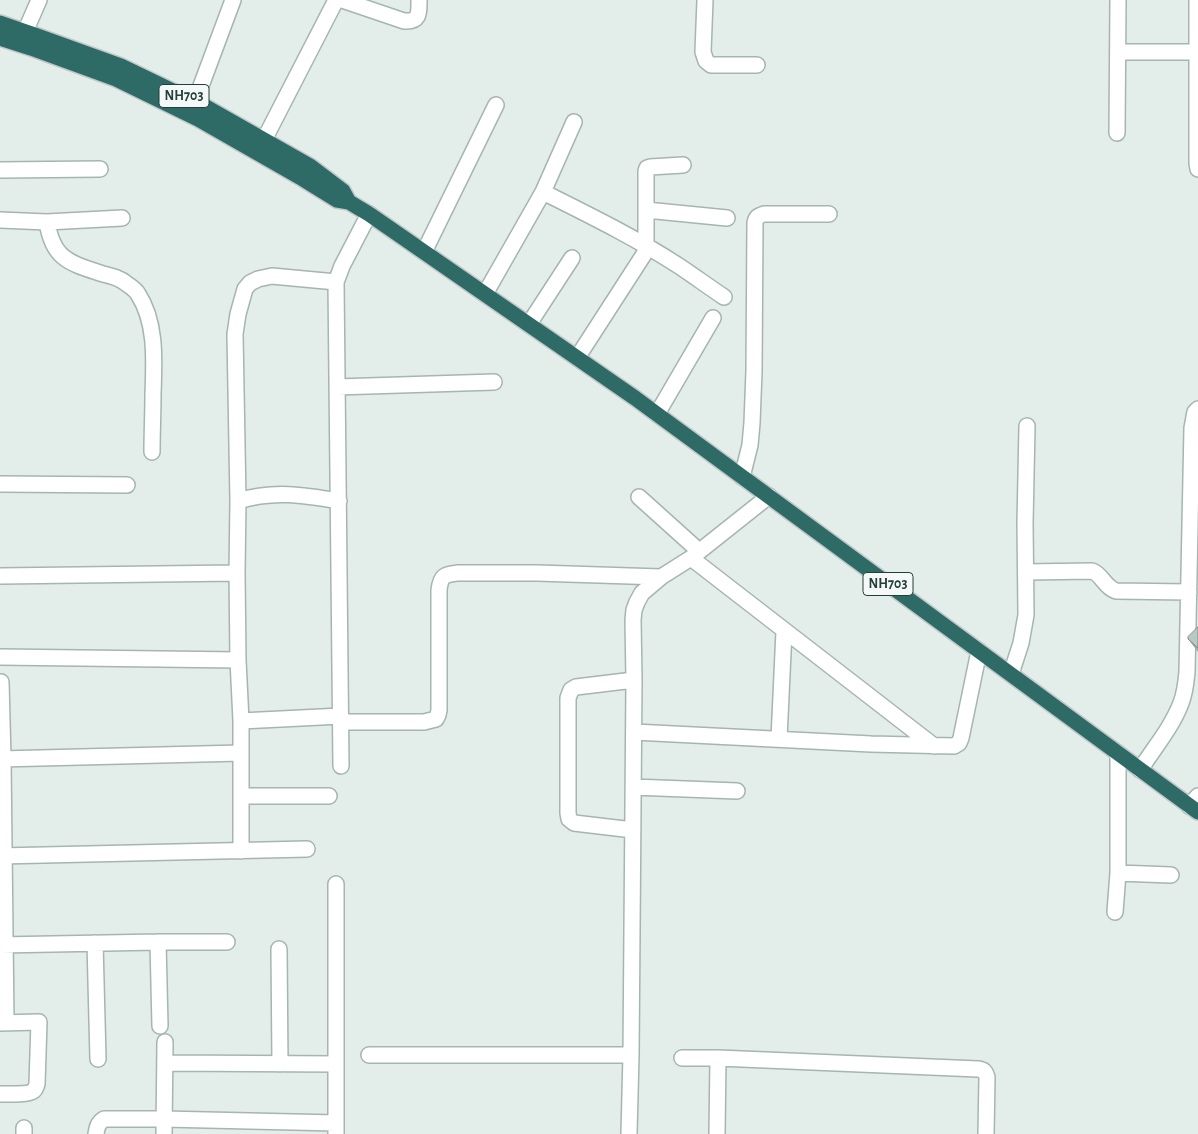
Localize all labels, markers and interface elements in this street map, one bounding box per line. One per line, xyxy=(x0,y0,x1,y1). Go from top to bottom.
road number: NH703 xyxy=(159,84,209,108)
road number: NH703 xyxy=(863,572,913,596)

